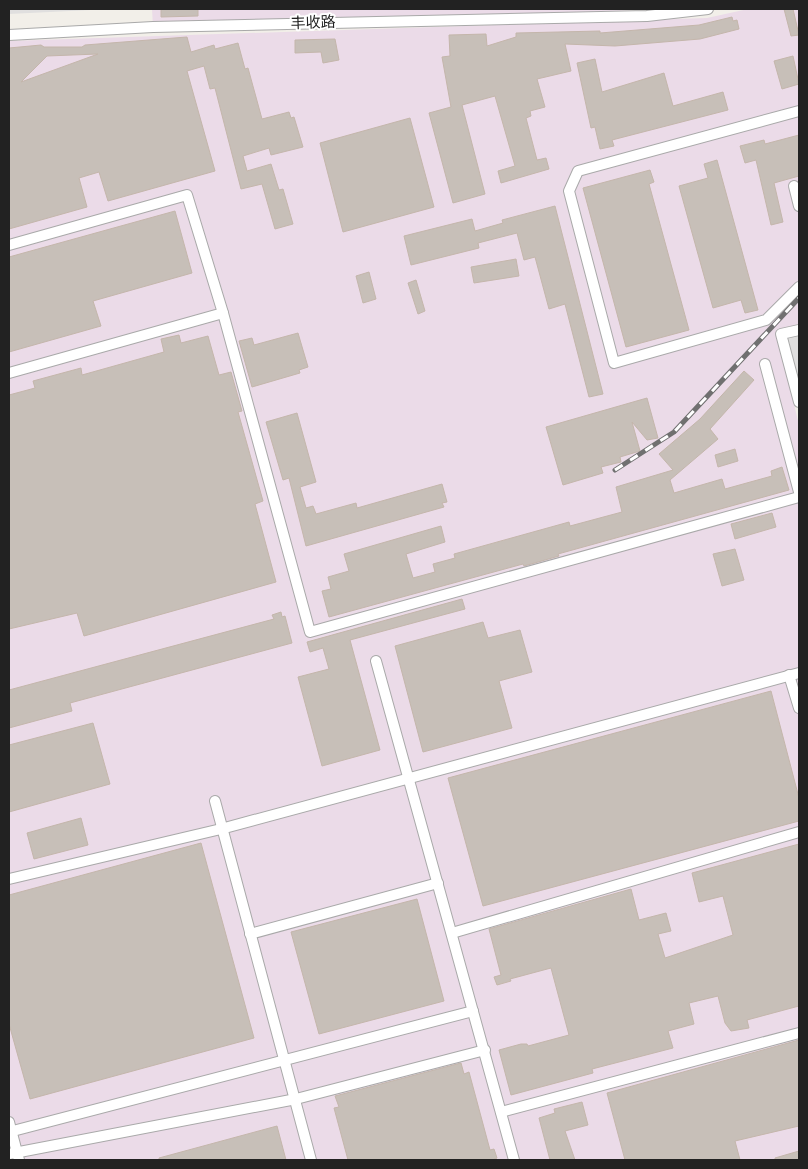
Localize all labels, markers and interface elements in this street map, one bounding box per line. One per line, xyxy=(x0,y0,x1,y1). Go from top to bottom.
street label: 丰收路 xyxy=(290,13,336,33)

